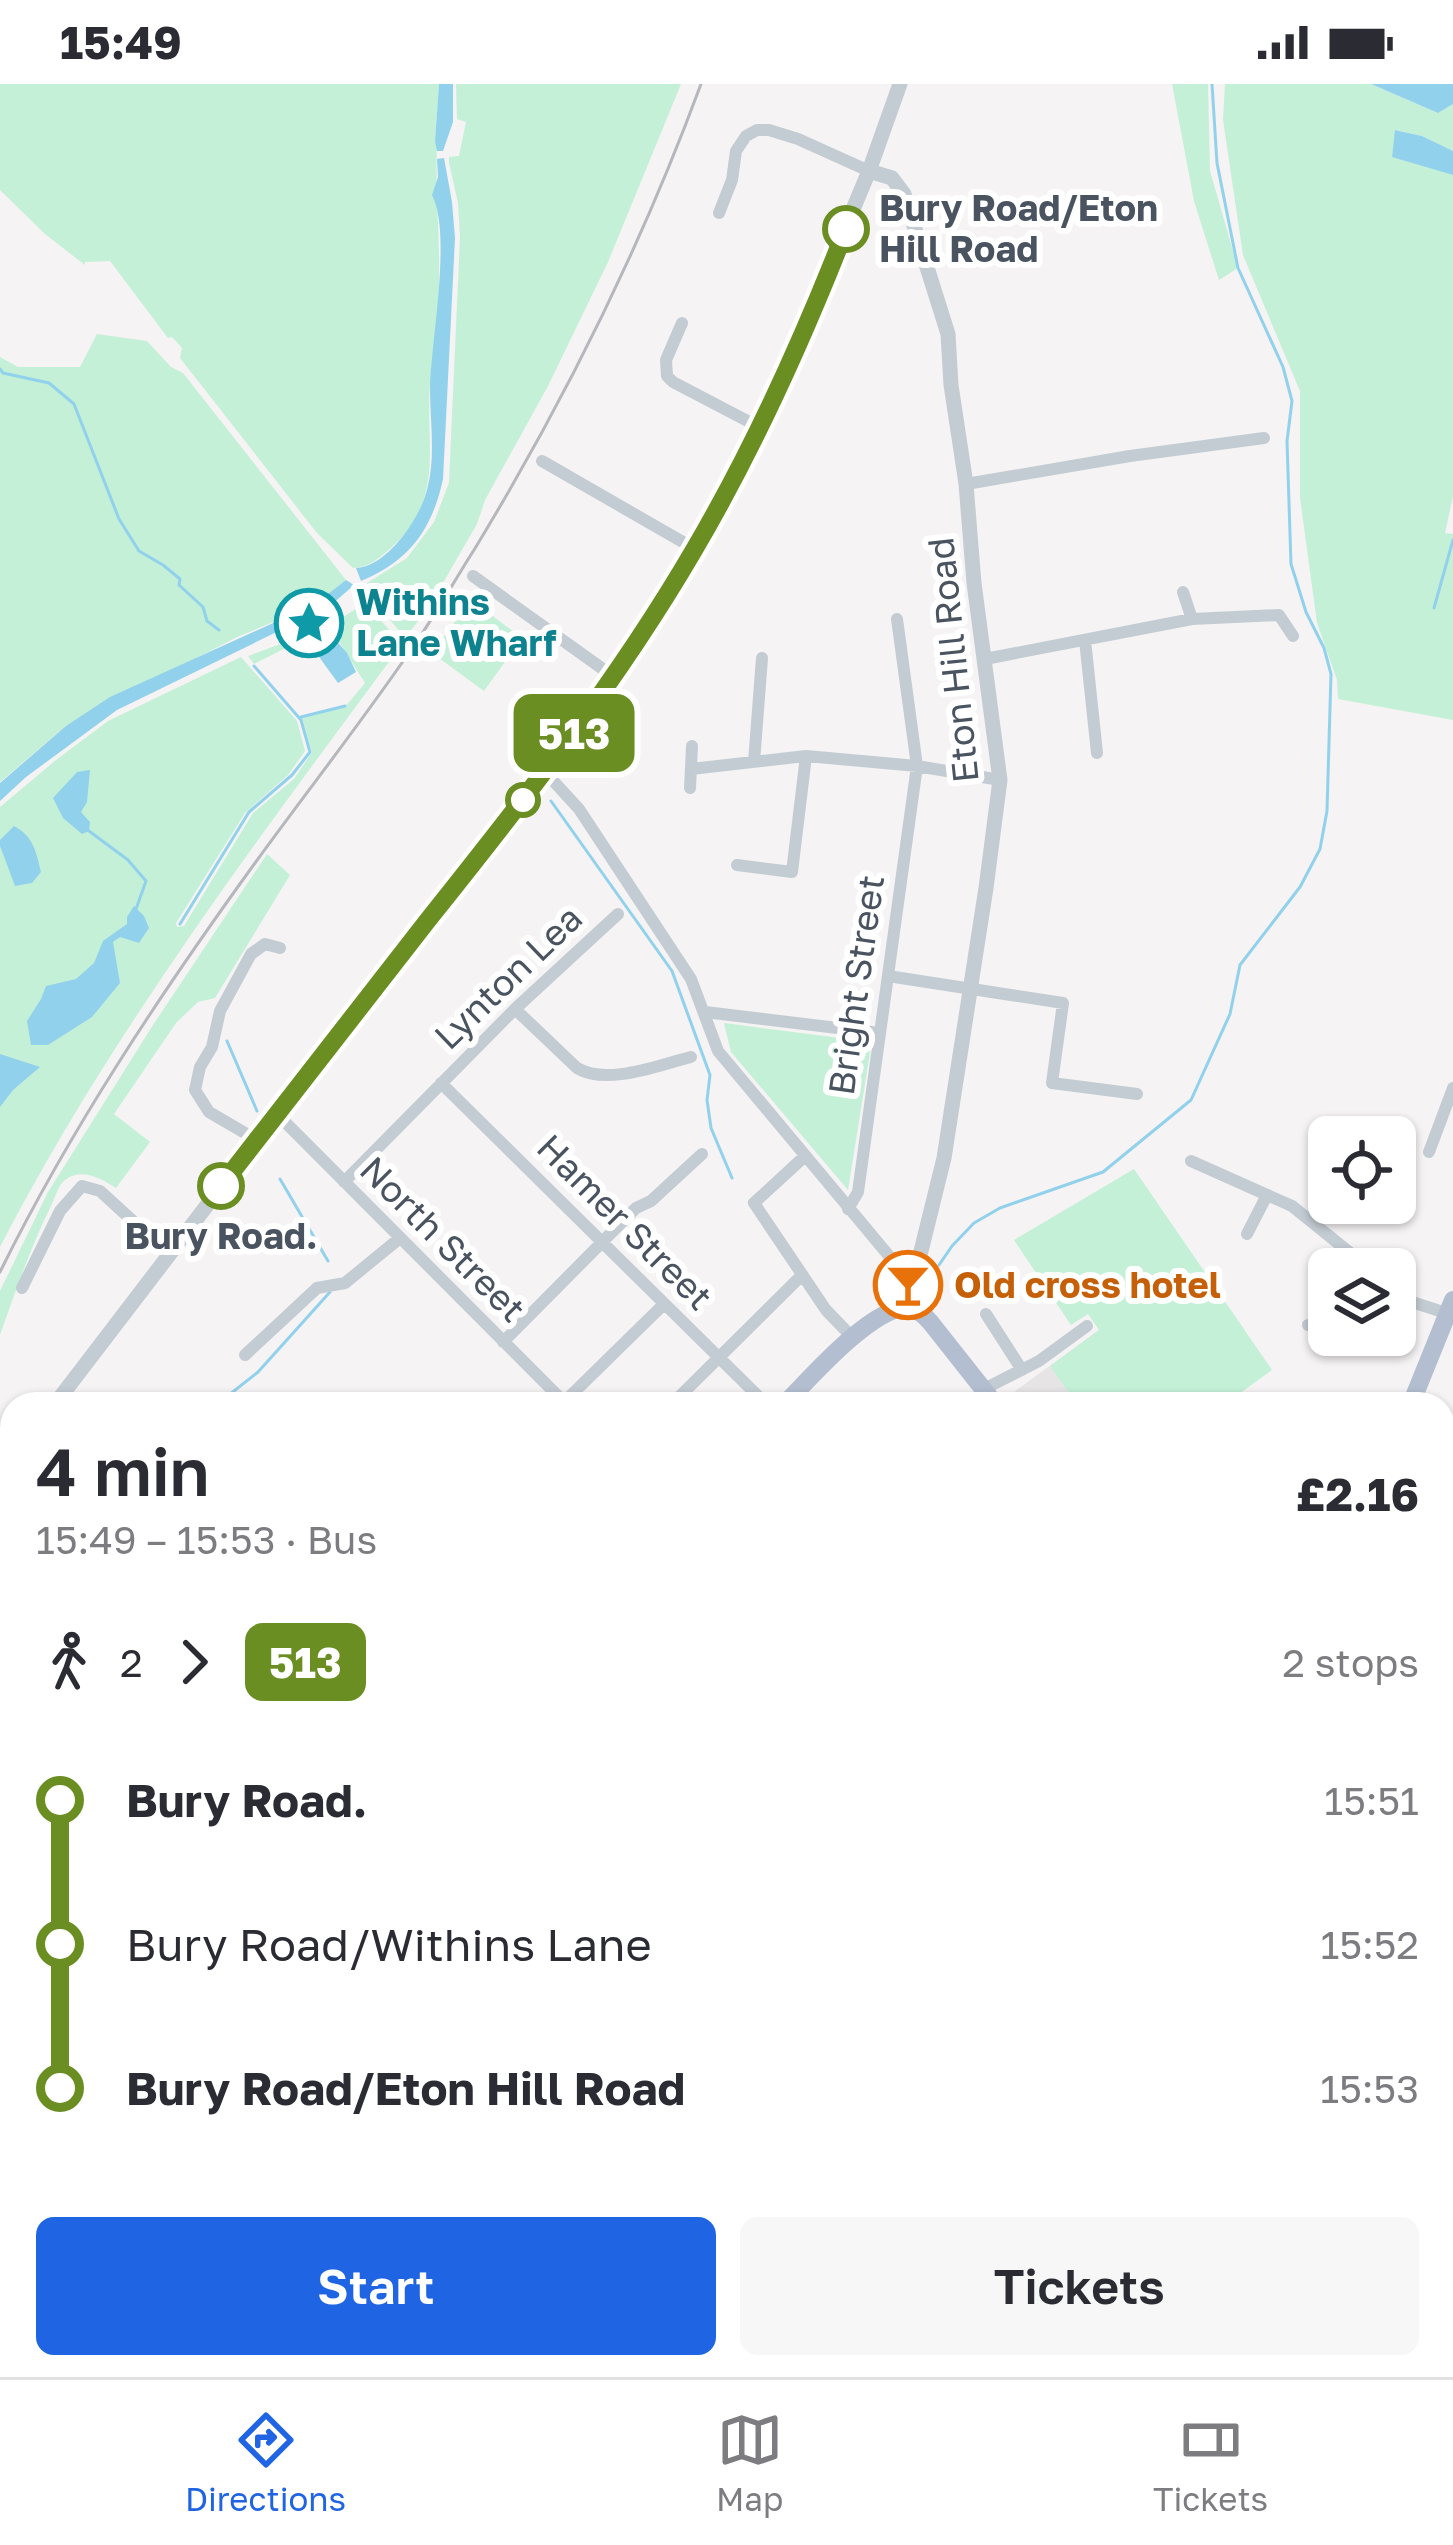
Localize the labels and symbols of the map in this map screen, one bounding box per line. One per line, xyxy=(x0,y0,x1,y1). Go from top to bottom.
place label: Bury Road/Eton Hill Road xyxy=(879,186,1158,270)
marker: Bury Road/Eton Hill Road xyxy=(824,207,868,251)
street label: Eton Hill Road xyxy=(918,535,987,785)
place label: Withins Lane Wharf xyxy=(356,580,556,664)
place icon: Withins Lane Wharf xyxy=(274,588,344,658)
line badge: 513 xyxy=(505,694,643,772)
unlabelled marker xyxy=(507,784,539,816)
street label: Bright Street xyxy=(819,872,892,1098)
street label: Lynton Lea xyxy=(425,896,590,1057)
street label: Hamer Street xyxy=(529,1125,722,1318)
street label: North Street xyxy=(352,1147,535,1330)
marker: Bury Road. xyxy=(199,1164,243,1208)
place label: Bury Road. xyxy=(125,1214,317,1257)
bar icon: Old cross hotel xyxy=(873,1250,943,1320)
place label: Old cross hotel xyxy=(954,1263,1221,1306)

